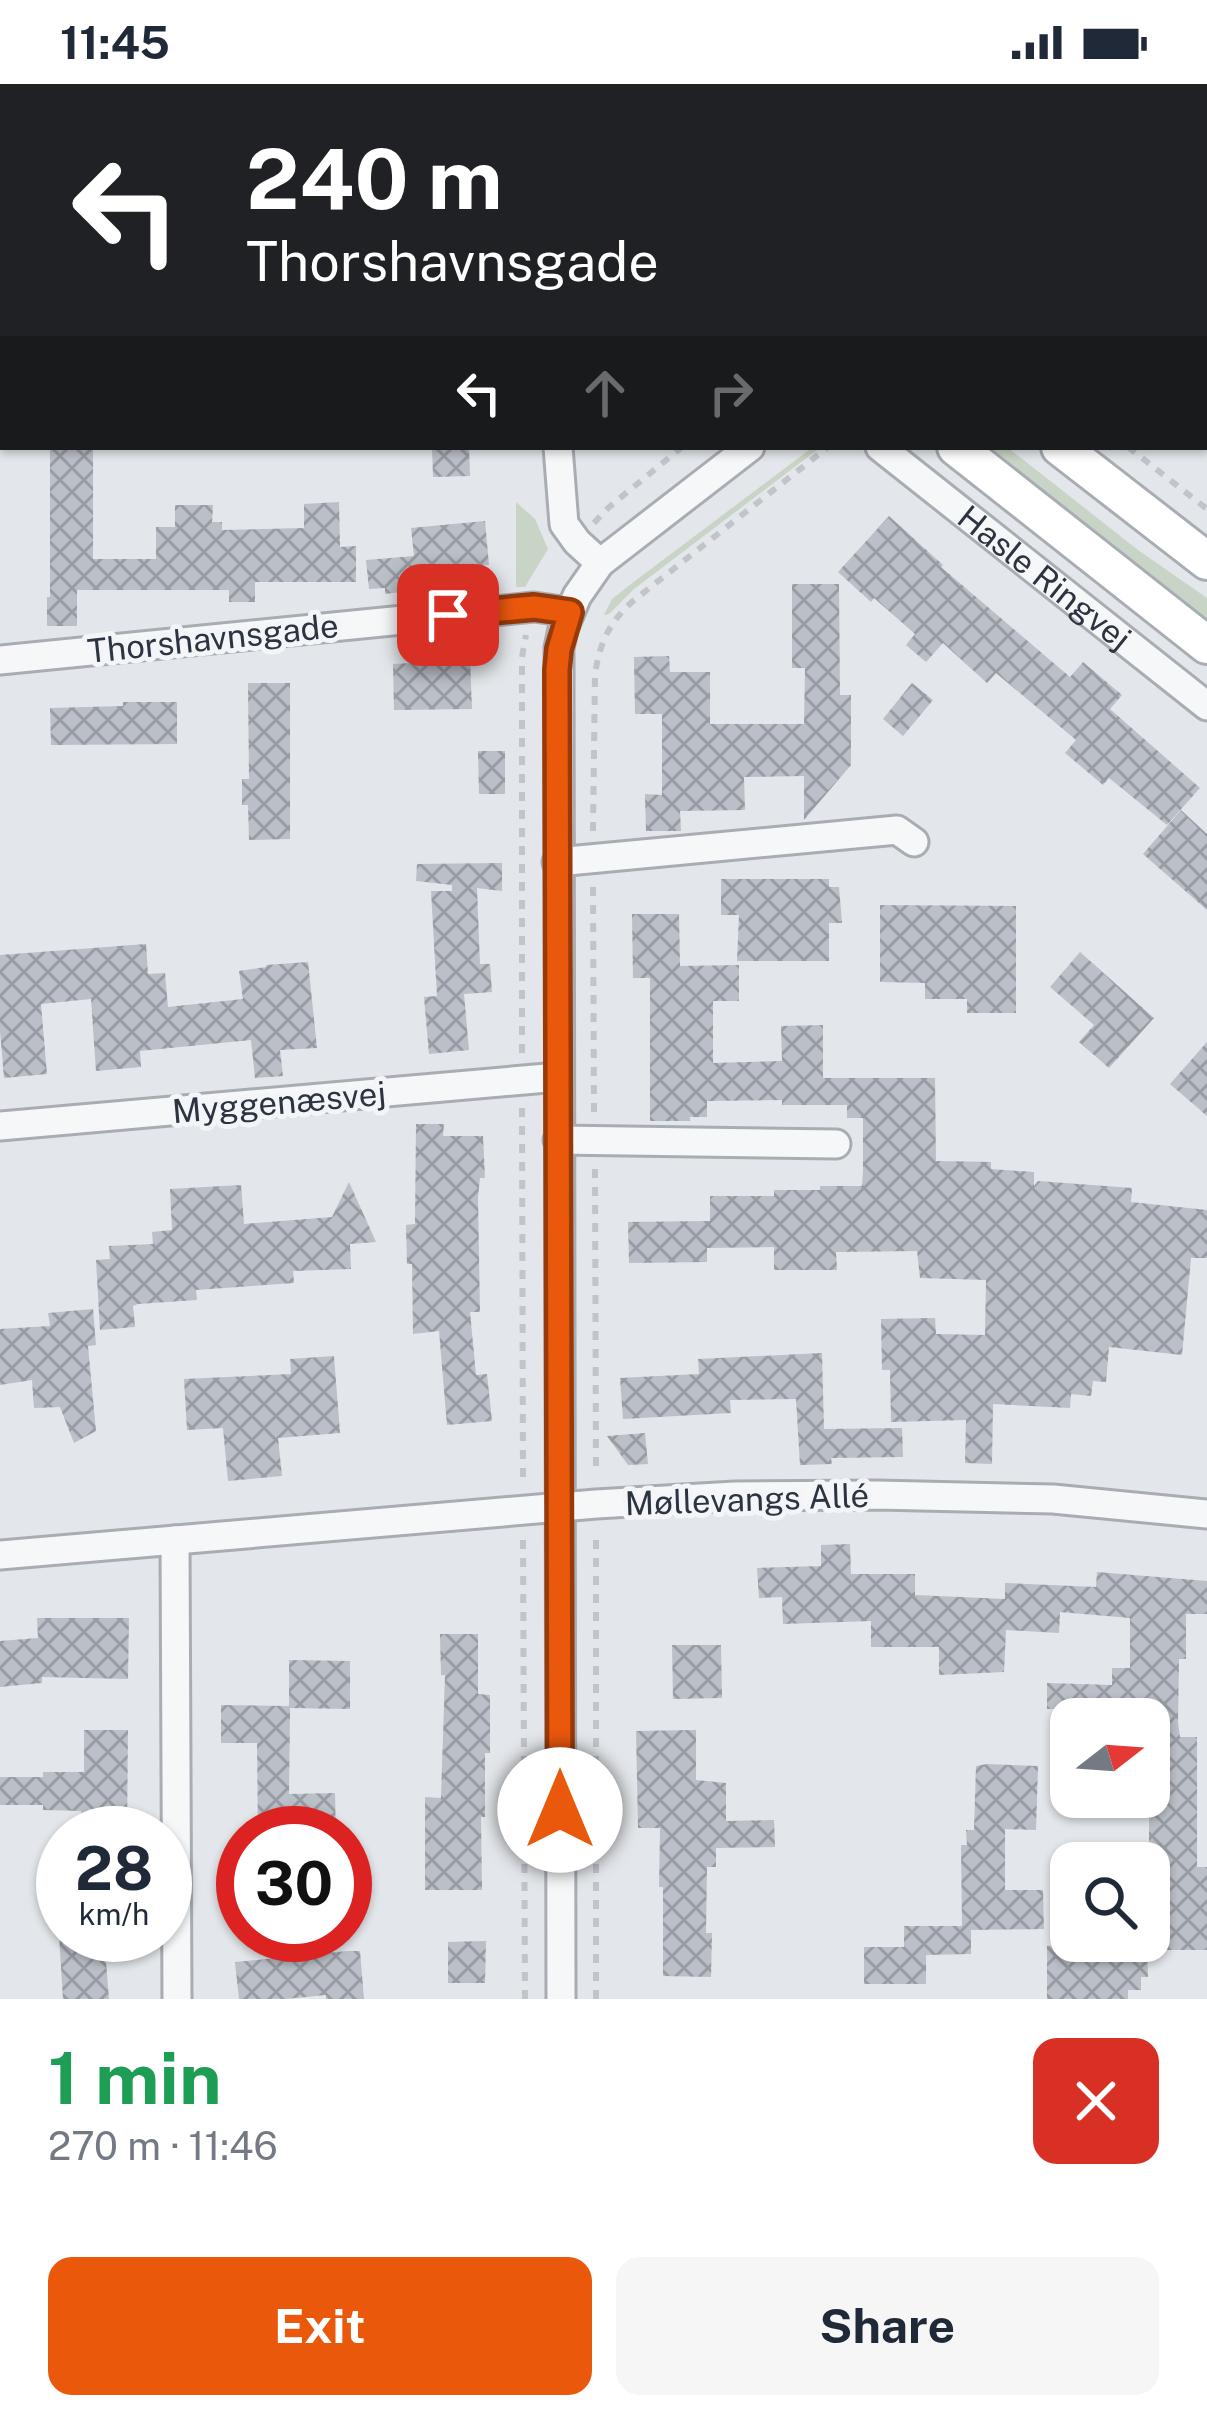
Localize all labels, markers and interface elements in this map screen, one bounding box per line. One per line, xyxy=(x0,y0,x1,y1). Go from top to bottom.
text: 11:45 xyxy=(60,16,170,69)
text: 240 m xyxy=(246,129,503,228)
icon: left xyxy=(48,132,204,288)
text: Thorshavnsgade xyxy=(246,230,659,293)
icon: left xyxy=(446,360,512,426)
icon: ahead xyxy=(572,360,638,426)
icon: right xyxy=(698,360,764,426)
street label: Hasle Ringvej xyxy=(951,497,1139,657)
pin xyxy=(397,564,499,666)
icon: arrive xyxy=(415,582,481,648)
street label: Thorshavnsgade xyxy=(86,606,340,670)
street label: Myggenæsvej xyxy=(171,1074,387,1130)
street label: Møllevangs Allé xyxy=(624,1476,870,1522)
north arrow xyxy=(1050,1698,1170,1818)
map controls xyxy=(1050,1698,1170,1962)
position arrow xyxy=(497,1747,623,1873)
speed limit sign: 30 xyxy=(216,1806,372,1962)
text: 28 xyxy=(75,1833,153,1904)
button: search xyxy=(1050,1842,1170,1962)
text: km/h xyxy=(79,1896,149,1932)
text: 1 min xyxy=(48,2036,222,2120)
button: close xyxy=(1033,2038,1159,2164)
text: 270 m · 11:46 xyxy=(48,2123,278,2169)
button: Exit xyxy=(48,2257,592,2395)
button: Share xyxy=(616,2257,1159,2395)

